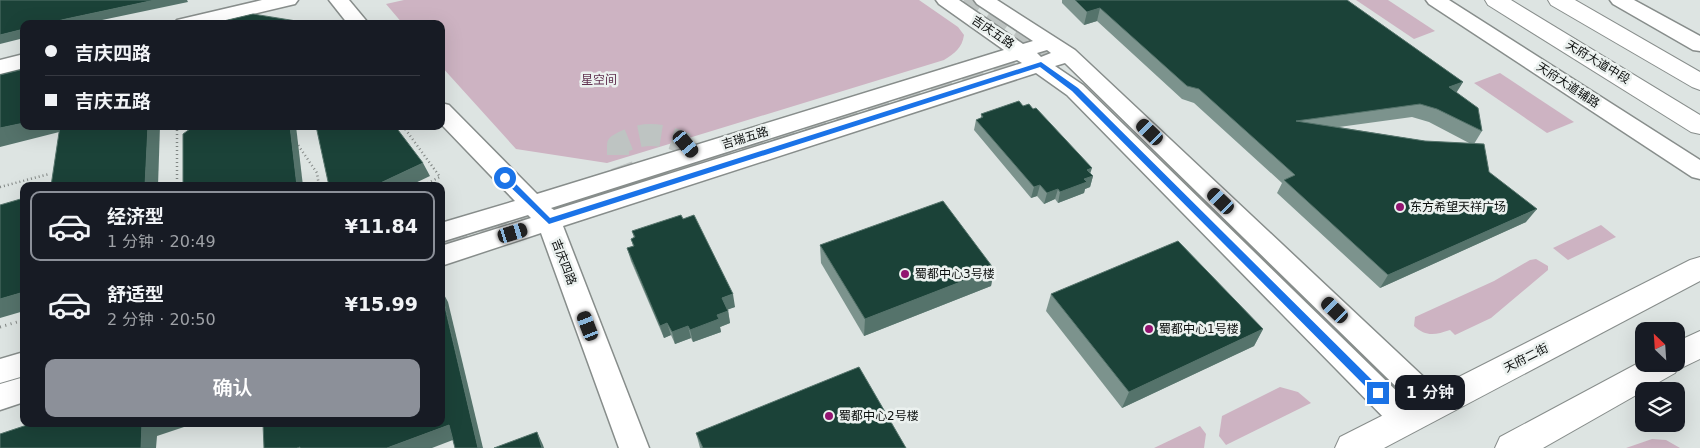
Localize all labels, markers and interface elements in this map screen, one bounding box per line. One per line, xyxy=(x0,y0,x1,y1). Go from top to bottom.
street label: 吉庆五路 xyxy=(969,13,1017,51)
street label: 天府大道中段 xyxy=(1564,37,1632,87)
text: 吉庆四路 xyxy=(75,42,151,64)
street label: 天府大道辅路 xyxy=(1534,60,1602,110)
park label: 星空间 xyxy=(581,73,617,87)
text: 吉庆五路 xyxy=(75,90,151,112)
car xyxy=(1134,116,1166,148)
street label: 吉瑞五路 xyxy=(720,124,770,152)
car xyxy=(670,128,701,160)
route start xyxy=(494,167,516,189)
car xyxy=(1205,185,1237,217)
place label: 东方希望天祥广场 xyxy=(1410,200,1506,214)
marker: 东方希望天祥广场 xyxy=(1394,201,1406,213)
icon: car xyxy=(47,204,92,249)
text: 经济型 xyxy=(107,205,164,227)
text: ¥11.84 xyxy=(345,215,418,237)
car xyxy=(496,221,529,245)
text: 1 分钟 · 20:49 xyxy=(107,232,216,251)
street label: 吉庆四路 xyxy=(549,237,579,287)
place label: 蜀都中心3号楼 xyxy=(915,267,995,281)
marker: 蜀都中心3号楼 xyxy=(899,268,911,280)
icon: car xyxy=(47,282,92,327)
text: 舒适型 xyxy=(107,283,164,305)
text: ¥15.99 xyxy=(345,293,418,315)
car xyxy=(1319,294,1351,326)
car xyxy=(575,309,600,343)
text: 2 分钟 · 20:50 xyxy=(107,310,216,329)
place label: 蜀都中心1号楼 xyxy=(1159,322,1239,336)
north arrow xyxy=(1635,322,1685,372)
map controls xyxy=(1635,322,1685,432)
marker: 蜀都中心1号楼 xyxy=(1143,323,1155,335)
street label: 天府二街 xyxy=(1501,341,1551,375)
button: 确认 xyxy=(45,359,420,417)
callout: 1 分钟 xyxy=(1396,376,1466,410)
route end xyxy=(1367,382,1389,404)
button: layers xyxy=(1635,382,1685,432)
text: 1 分钟 xyxy=(1406,383,1454,402)
place label: 蜀都中心2号楼 xyxy=(839,409,919,423)
marker: 蜀都中心2号楼 xyxy=(823,410,835,422)

